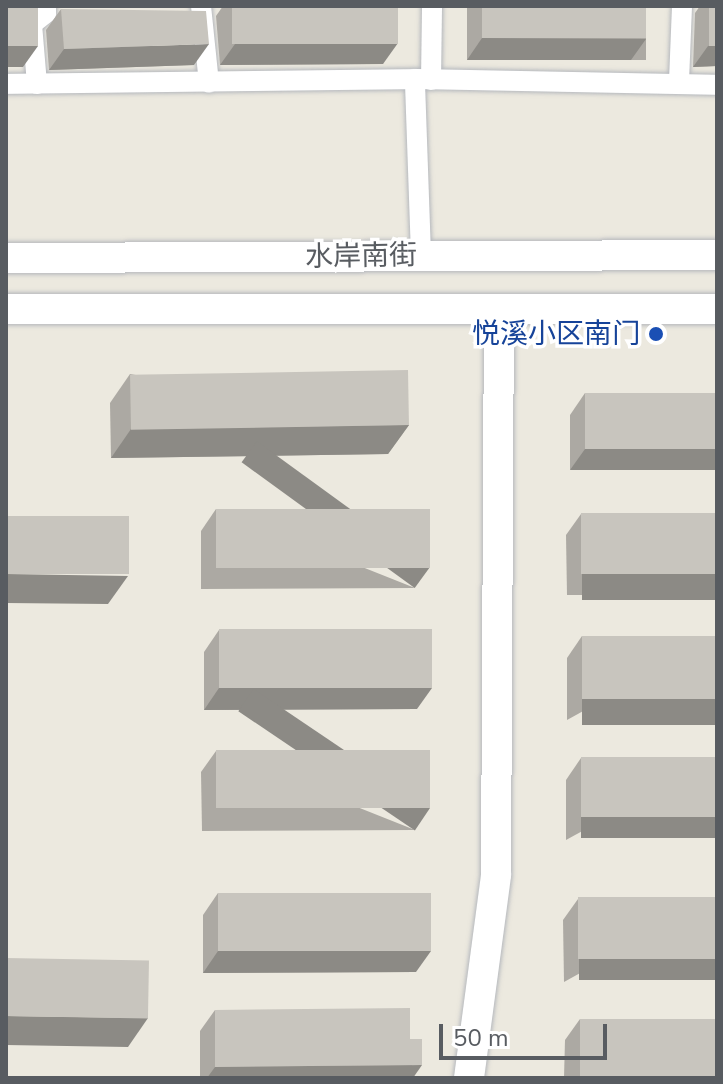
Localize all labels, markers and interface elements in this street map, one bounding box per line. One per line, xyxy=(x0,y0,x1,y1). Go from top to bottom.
street label: 水岸南街 xyxy=(305,238,417,274)
place label: 悦溪小区南门 xyxy=(472,317,640,351)
marker: 悦溪小区南门 xyxy=(647,325,665,343)
scale bar xyxy=(443,1008,611,1058)
text: 50 m xyxy=(453,1022,509,1054)

